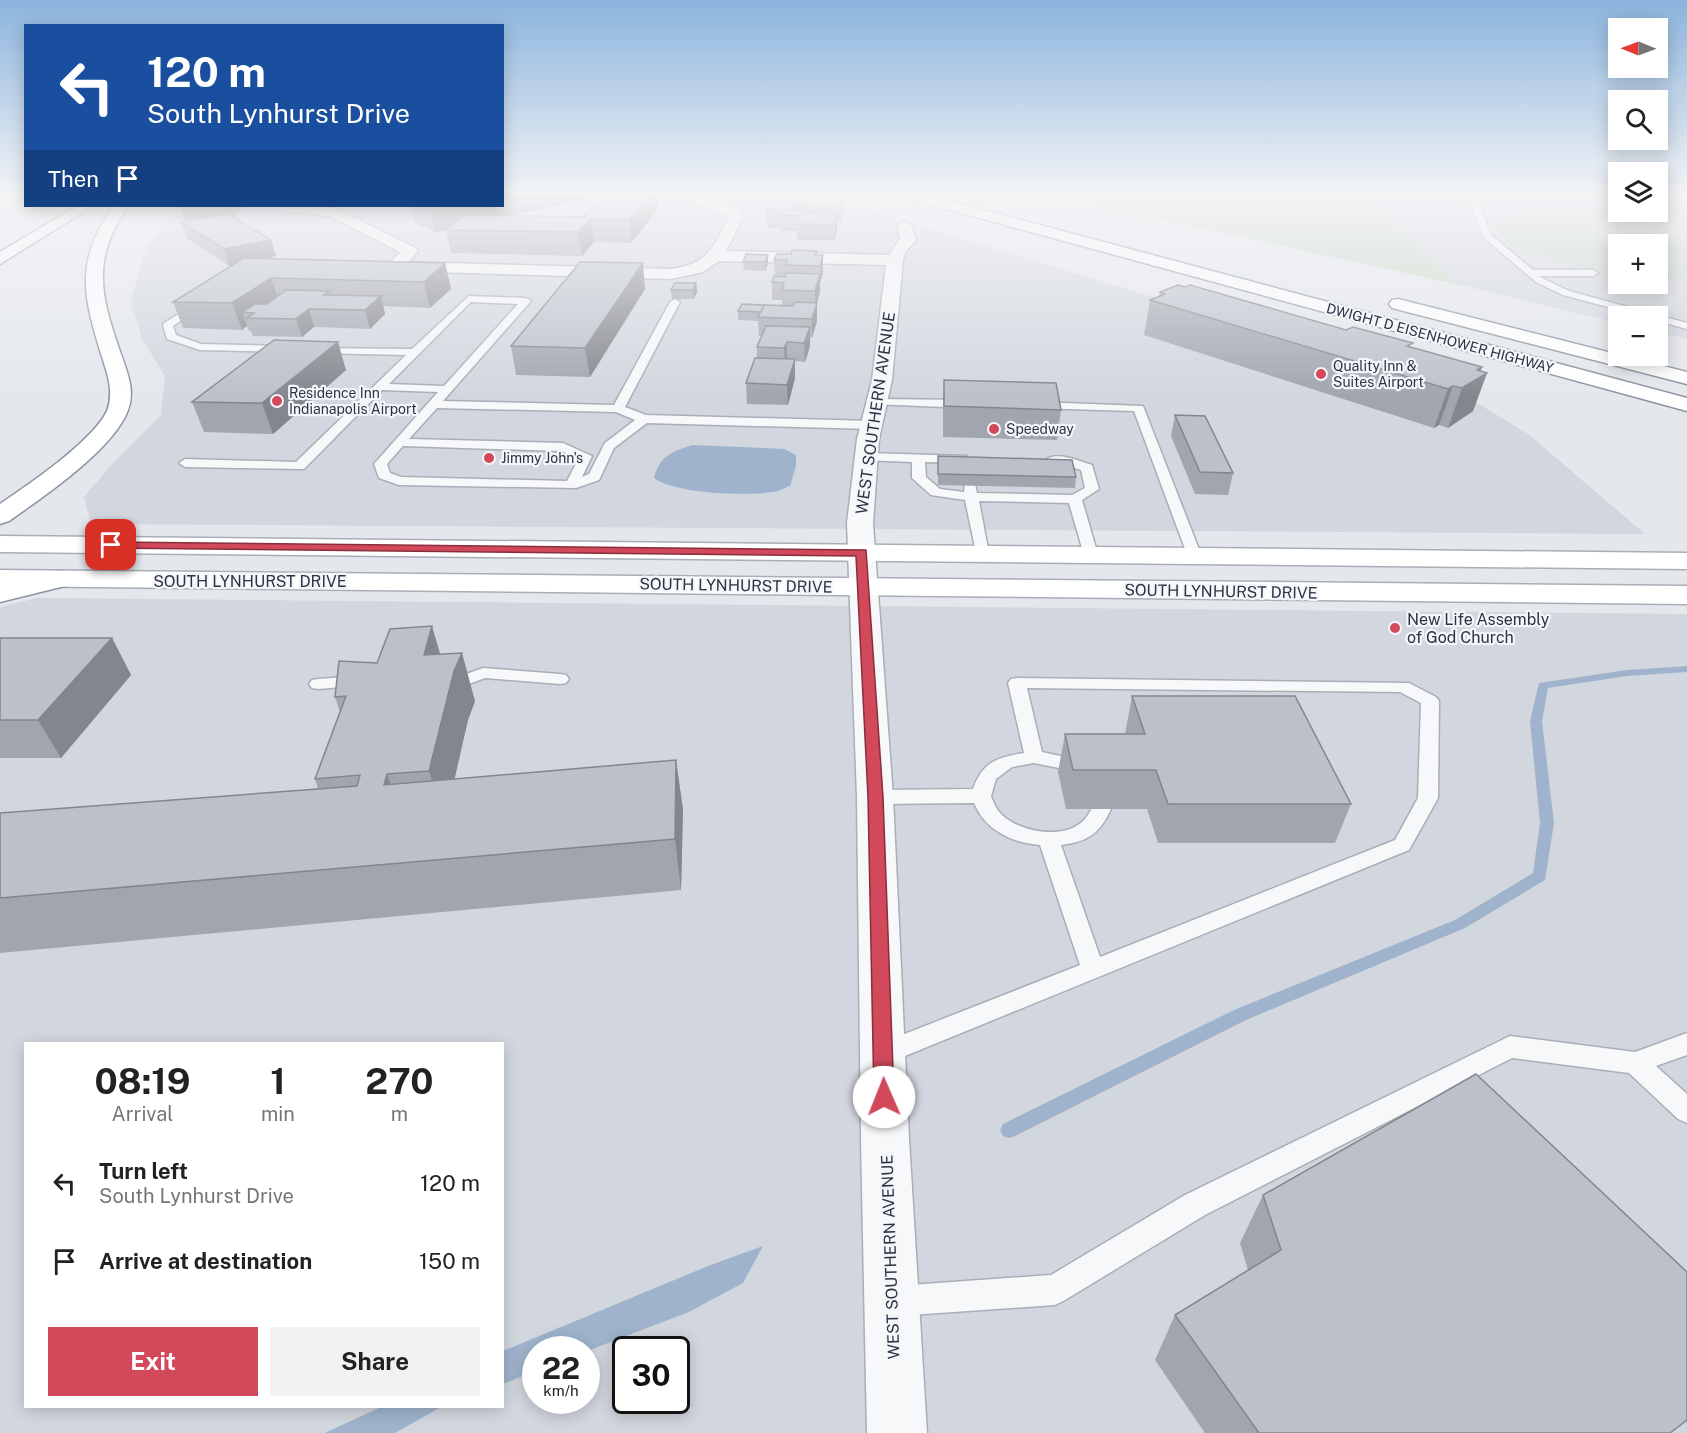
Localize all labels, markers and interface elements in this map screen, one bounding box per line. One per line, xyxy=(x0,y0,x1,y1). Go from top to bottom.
north arrow xyxy=(1608,18,1668,78)
map controls xyxy=(1608,18,1668,366)
text: 120 m xyxy=(147,47,266,96)
icon: left xyxy=(48,48,126,126)
button: search xyxy=(1608,90,1668,150)
text: South Lynhurst Drive xyxy=(147,97,410,129)
icon: arrive xyxy=(111,162,144,195)
button: layers xyxy=(1608,162,1668,222)
text: Then xyxy=(48,166,99,192)
button: + xyxy=(1608,234,1668,294)
street label: DWIGHT D EISENHOWER HIGHWAY xyxy=(1325,300,1556,376)
button: − xyxy=(1608,306,1668,366)
street label: WEST SOUTHERN AVENUE xyxy=(852,311,899,516)
place label: Quality Inn & Suites Airport xyxy=(1333,358,1424,390)
marker: Quality Inn & Suites Airport xyxy=(1314,367,1328,381)
place label: Residence Inn Indianapolis Airport xyxy=(289,385,417,417)
marker: Residence Inn Indianapolis Airport xyxy=(270,394,284,408)
place label: Speedway xyxy=(1006,421,1074,437)
marker: Speedway xyxy=(987,422,1001,436)
place label: Jimmy John's xyxy=(501,450,583,466)
marker: Jimmy John's xyxy=(482,451,496,465)
pin xyxy=(85,519,136,570)
icon: arrive xyxy=(94,528,127,561)
street label: SOUTH LYNHURST DRIVE xyxy=(153,572,347,591)
street label: SOUTH LYNHURST DRIVE xyxy=(639,574,833,597)
street label: SOUTH LYNHURST DRIVE xyxy=(1124,580,1318,603)
place label: New Life Assembly of God Church xyxy=(1407,610,1550,647)
marker: New Life Assembly of God Church xyxy=(1388,621,1402,635)
text: 08:19 xyxy=(94,1060,191,1102)
text: 1 xyxy=(270,1060,286,1102)
text: 270 xyxy=(365,1060,434,1102)
position arrow xyxy=(852,1065,916,1129)
text: Arrival xyxy=(112,1102,173,1126)
text: min xyxy=(261,1102,295,1126)
text: m xyxy=(391,1102,408,1126)
street label: WEST SOUTHERN AVENUE xyxy=(877,1155,904,1359)
text: Turn left xyxy=(99,1158,188,1184)
icon: left xyxy=(48,1167,81,1200)
text: 120 m xyxy=(420,1170,480,1196)
text: South Lynhurst Drive xyxy=(99,1184,294,1208)
icon: arrive xyxy=(48,1245,81,1278)
text: Arrive at destination xyxy=(99,1248,312,1274)
text: 150 m xyxy=(419,1248,480,1274)
button: Exit xyxy=(48,1327,258,1396)
button: Share xyxy=(270,1327,480,1396)
speed limit sign: 30 xyxy=(612,1336,690,1414)
text: 22 xyxy=(542,1350,580,1386)
text: km/h xyxy=(543,1382,579,1399)

